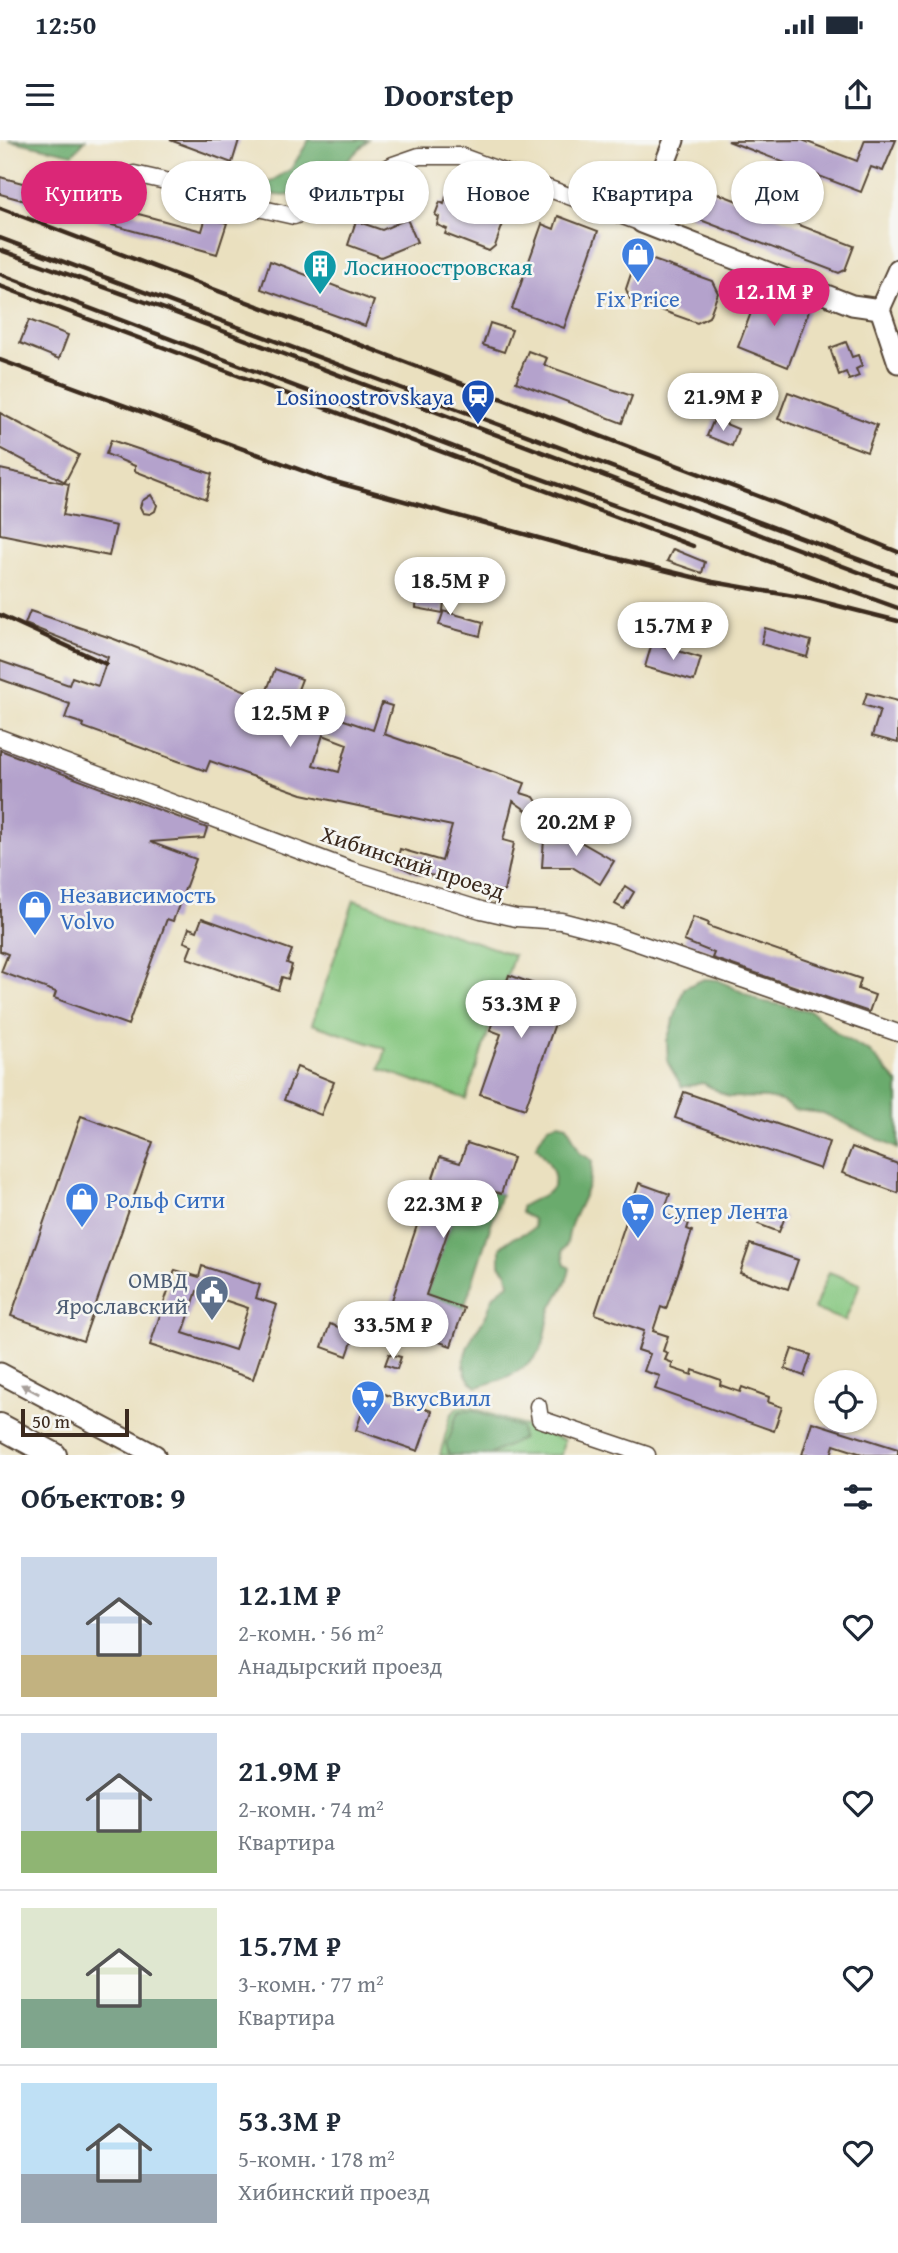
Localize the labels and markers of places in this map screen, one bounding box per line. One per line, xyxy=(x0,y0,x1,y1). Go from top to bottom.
shop icon: Fix Price xyxy=(619,235,657,284)
building icon: Лосиноостровская xyxy=(301,247,339,296)
place label: Лосиноостровская xyxy=(344,250,533,283)
pin: 12.1M ₽ xyxy=(709,268,839,328)
place label: Fix Price xyxy=(596,282,680,315)
pin: 21.9M ₽ xyxy=(658,373,788,433)
station icon: Losinoostrovskaya xyxy=(459,377,497,426)
place label: Losinoostrovskaya xyxy=(276,380,454,413)
pin: 18.5M ₽ xyxy=(385,558,515,617)
pin: 15.7M ₽ xyxy=(608,602,738,662)
pin: 12.5M ₽ xyxy=(225,690,355,749)
pin: 20.2M ₽ xyxy=(511,798,641,858)
place label: Независимость Volvo xyxy=(60,878,216,937)
shop icon: Независимость Volvo xyxy=(16,888,54,937)
pin: 53.3M ₽ xyxy=(456,981,586,1040)
shop icon: Рольф Сити xyxy=(63,1180,101,1229)
pin: 22.3M ₽ xyxy=(378,1180,508,1240)
place label: Рольф Сити xyxy=(106,1183,225,1216)
supermarket icon: Супер Лента xyxy=(619,1191,657,1240)
place label: Супер Лента xyxy=(662,1194,788,1227)
place label: ОМВД Ярославский xyxy=(55,1263,188,1322)
public building icon: ОМВД Ярославский xyxy=(193,1273,231,1322)
pin: 33.5M ₽ xyxy=(328,1302,458,1361)
supermarket icon: ВкусВилл xyxy=(349,1378,387,1427)
place label: ВкусВилл xyxy=(392,1381,491,1414)

